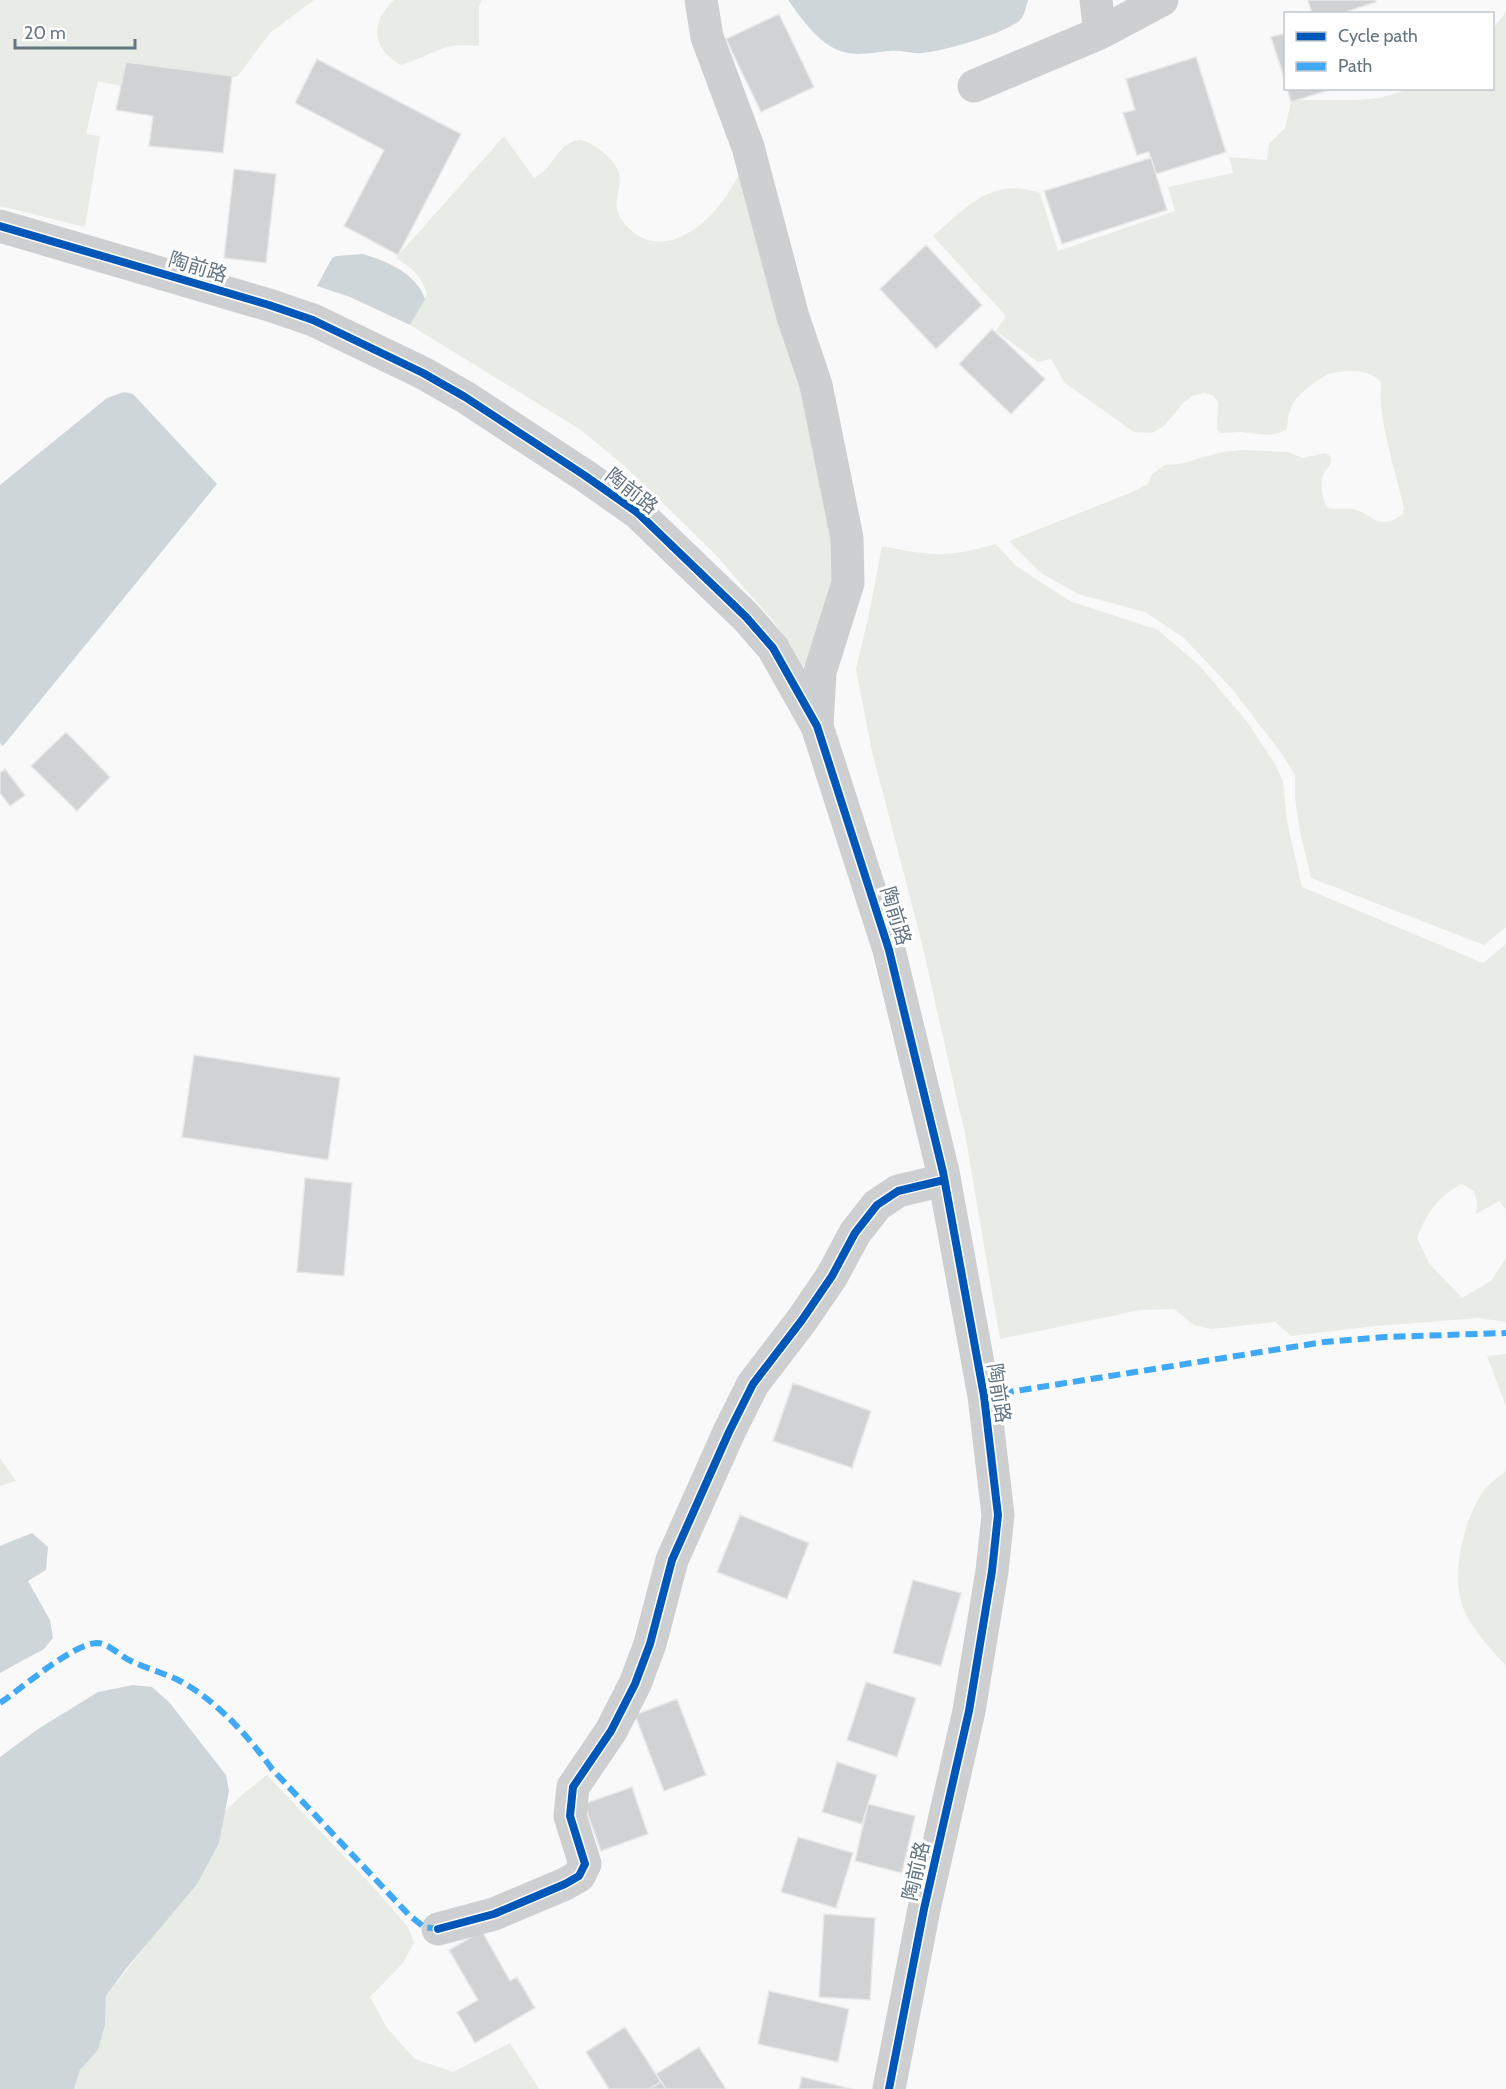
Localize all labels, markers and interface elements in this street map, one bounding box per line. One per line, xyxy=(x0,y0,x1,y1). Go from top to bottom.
scale bar xyxy=(15,12,135,50)
legend xyxy=(1284,12,1494,90)
text: 20 m xyxy=(24,22,66,44)
text: Cycle path xyxy=(1338,25,1418,47)
text: Path xyxy=(1338,55,1372,77)
street label: 陶前路 xyxy=(166,247,230,287)
street label: 陶前路 xyxy=(601,463,663,519)
street label: 陶前路 xyxy=(876,884,916,948)
street label: 陶前路 xyxy=(982,1361,1016,1425)
street label: 陶前路 xyxy=(898,1839,934,1903)

